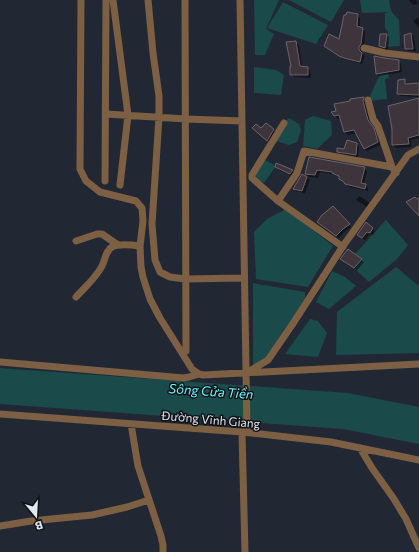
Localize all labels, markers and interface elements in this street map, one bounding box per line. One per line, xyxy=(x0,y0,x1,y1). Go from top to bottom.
water label: Sông Cửa Tiền xyxy=(168,380,254,402)
street label: Đường Vĩnh Giang xyxy=(160,408,261,430)
north arrow xyxy=(16,496,56,536)
text: B xyxy=(34,519,45,533)

